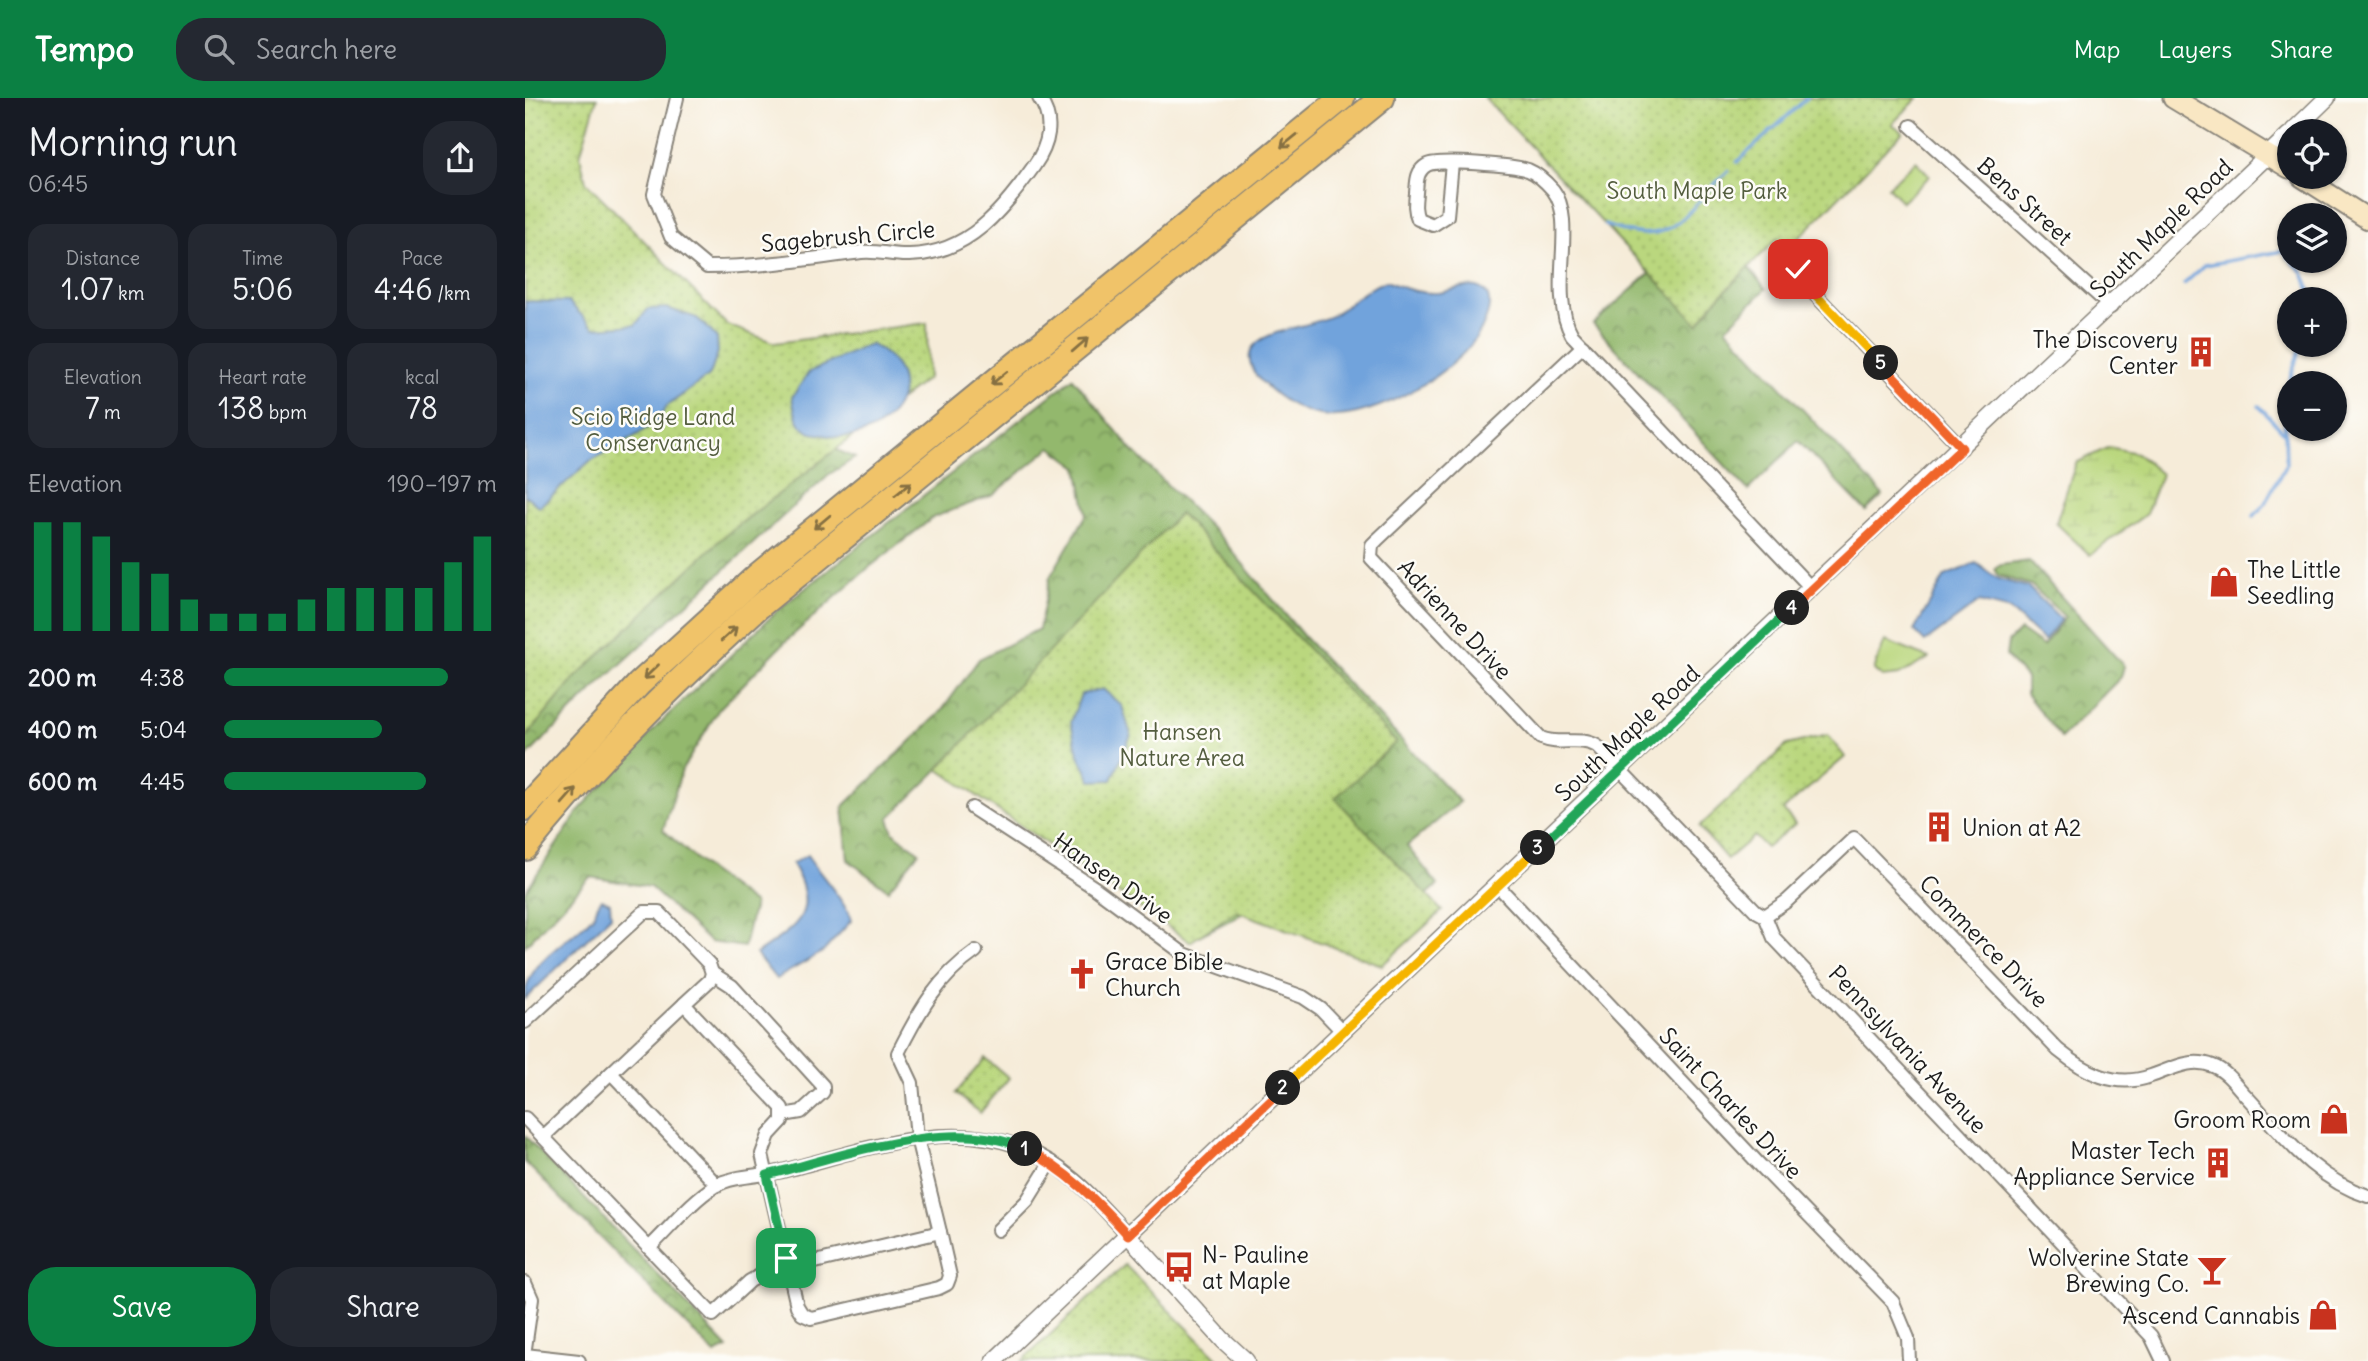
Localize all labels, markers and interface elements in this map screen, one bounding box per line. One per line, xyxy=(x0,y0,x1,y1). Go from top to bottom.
search box xyxy=(176,18,666,81)
text: Tempo xyxy=(35,28,134,70)
icon: search xyxy=(200,30,238,68)
text: Search here xyxy=(256,33,397,66)
text: Map xyxy=(2074,34,2120,64)
text: Layers xyxy=(2158,34,2232,64)
text: Share xyxy=(2270,34,2333,64)
text: Morning run xyxy=(28,119,238,166)
map controls xyxy=(2277,119,2347,441)
button: locate xyxy=(2277,119,2347,189)
button: share xyxy=(423,121,497,195)
one-way arrow xyxy=(1280,133,1298,149)
street label: Bens Street xyxy=(1971,151,2079,251)
street label: South Maple Road xyxy=(2084,152,2238,304)
text: 06:45 xyxy=(28,169,88,198)
park label: South Maple Park xyxy=(1607,176,1787,205)
button: layers xyxy=(2277,203,2347,273)
street label: Sagebrush Circle xyxy=(760,214,936,258)
pin xyxy=(1768,239,1828,299)
text: Distance xyxy=(66,246,140,270)
text: Time xyxy=(242,246,283,270)
text: Pace xyxy=(402,246,443,270)
icon: check xyxy=(1779,250,1817,288)
text: 1.07 xyxy=(61,270,113,308)
text: 5:06 xyxy=(232,270,293,308)
text: 4:46 xyxy=(374,270,433,308)
text: km xyxy=(113,281,144,305)
text: /km xyxy=(433,281,470,305)
button: + xyxy=(2277,287,2347,357)
place label: The Discovery Center xyxy=(2032,325,2179,380)
building icon: The Discovery Center xyxy=(2184,335,2218,369)
one-way arrow xyxy=(1070,337,1088,353)
pin: 5 xyxy=(1863,345,1899,380)
text: 5 xyxy=(1875,350,1886,374)
text: Elevation xyxy=(64,365,142,389)
text: Heart rate xyxy=(218,365,307,389)
text: kcal xyxy=(405,365,439,389)
one-way arrow xyxy=(990,370,1008,386)
button: − xyxy=(2277,371,2347,441)
text: 7 xyxy=(85,389,100,427)
text: 138 xyxy=(218,389,264,427)
text: 78 xyxy=(406,389,438,427)
text: m xyxy=(100,400,121,424)
text: bpm xyxy=(264,400,307,424)
park label: Scio Ridge Land Conservancy xyxy=(571,402,735,457)
text: Elevation xyxy=(28,469,122,498)
text: 190–197 m xyxy=(387,469,497,498)
one-way arrow xyxy=(894,481,912,496)
one-way arrow xyxy=(814,514,832,529)
street label: Adrienne Drive xyxy=(1392,553,1518,685)
place label: The Little Seedling xyxy=(2247,555,2341,610)
shop icon: The Little Seedling xyxy=(2207,565,2241,599)
pin: 4 xyxy=(1775,590,1809,626)
text: 4 xyxy=(1786,595,1797,619)
one-way arrow xyxy=(720,626,738,642)
street label: South Maple Road xyxy=(1549,659,1705,807)
text: 200 m xyxy=(28,663,97,692)
text: 4:38 xyxy=(140,663,185,692)
one-way arrow xyxy=(643,663,660,680)
text: 400 m xyxy=(28,715,97,744)
text: 5:04 xyxy=(140,715,187,744)
park label: Hansen Nature Area xyxy=(1119,717,1245,772)
text: 600 m xyxy=(28,767,97,796)
text: 4:45 xyxy=(140,767,185,796)
one-way arrow xyxy=(561,788,577,806)
building icon: Union at A2 xyxy=(1922,810,1956,844)
place label: Union at A2 xyxy=(1962,813,2081,842)
street label: Hansen Drive xyxy=(1048,826,1178,930)
pin: 3 xyxy=(1521,830,1555,866)
text: 3 xyxy=(1532,835,1543,859)
street label: Commerce Drive xyxy=(1913,869,2055,1013)
place label: Grace Bible Church xyxy=(1105,947,1223,1002)
church icon: Grace Bible Church xyxy=(1065,957,1099,991)
street label: Pennsylvania Avenue xyxy=(1823,959,1993,1139)
street label: Saint Charles Drive xyxy=(1653,1021,1809,1185)
pin: 2 xyxy=(1265,1070,1301,1105)
text: 2 xyxy=(1277,1075,1288,1099)
shop icon: Groom Room xyxy=(2317,1102,2351,1136)
place label: Groom Room xyxy=(2173,1105,2311,1134)
pin: 1 xyxy=(1007,1132,1043,1166)
text: 1 xyxy=(1021,1136,1028,1160)
place label: Master Tech Appliance Service xyxy=(2014,1136,2195,1191)
building icon: Master Tech Appliance Service xyxy=(2201,1146,2235,1180)
pin xyxy=(756,1228,816,1288)
icon: arrive xyxy=(767,1239,805,1277)
place label: N- Pauline at Maple xyxy=(1202,1240,1309,1295)
place label: Wolverine State Brewing Co. xyxy=(2028,1243,2189,1298)
bus stop icon: N- Pauline at Maple xyxy=(1162,1250,1196,1284)
bar icon: Wolverine State Brewing Co. xyxy=(2195,1253,2229,1287)
button: Save xyxy=(28,1267,256,1347)
button: Share xyxy=(270,1267,497,1347)
shop icon: Ascend Cannabis xyxy=(2306,1298,2340,1332)
place label: Ascend Cannabis xyxy=(2123,1301,2300,1330)

